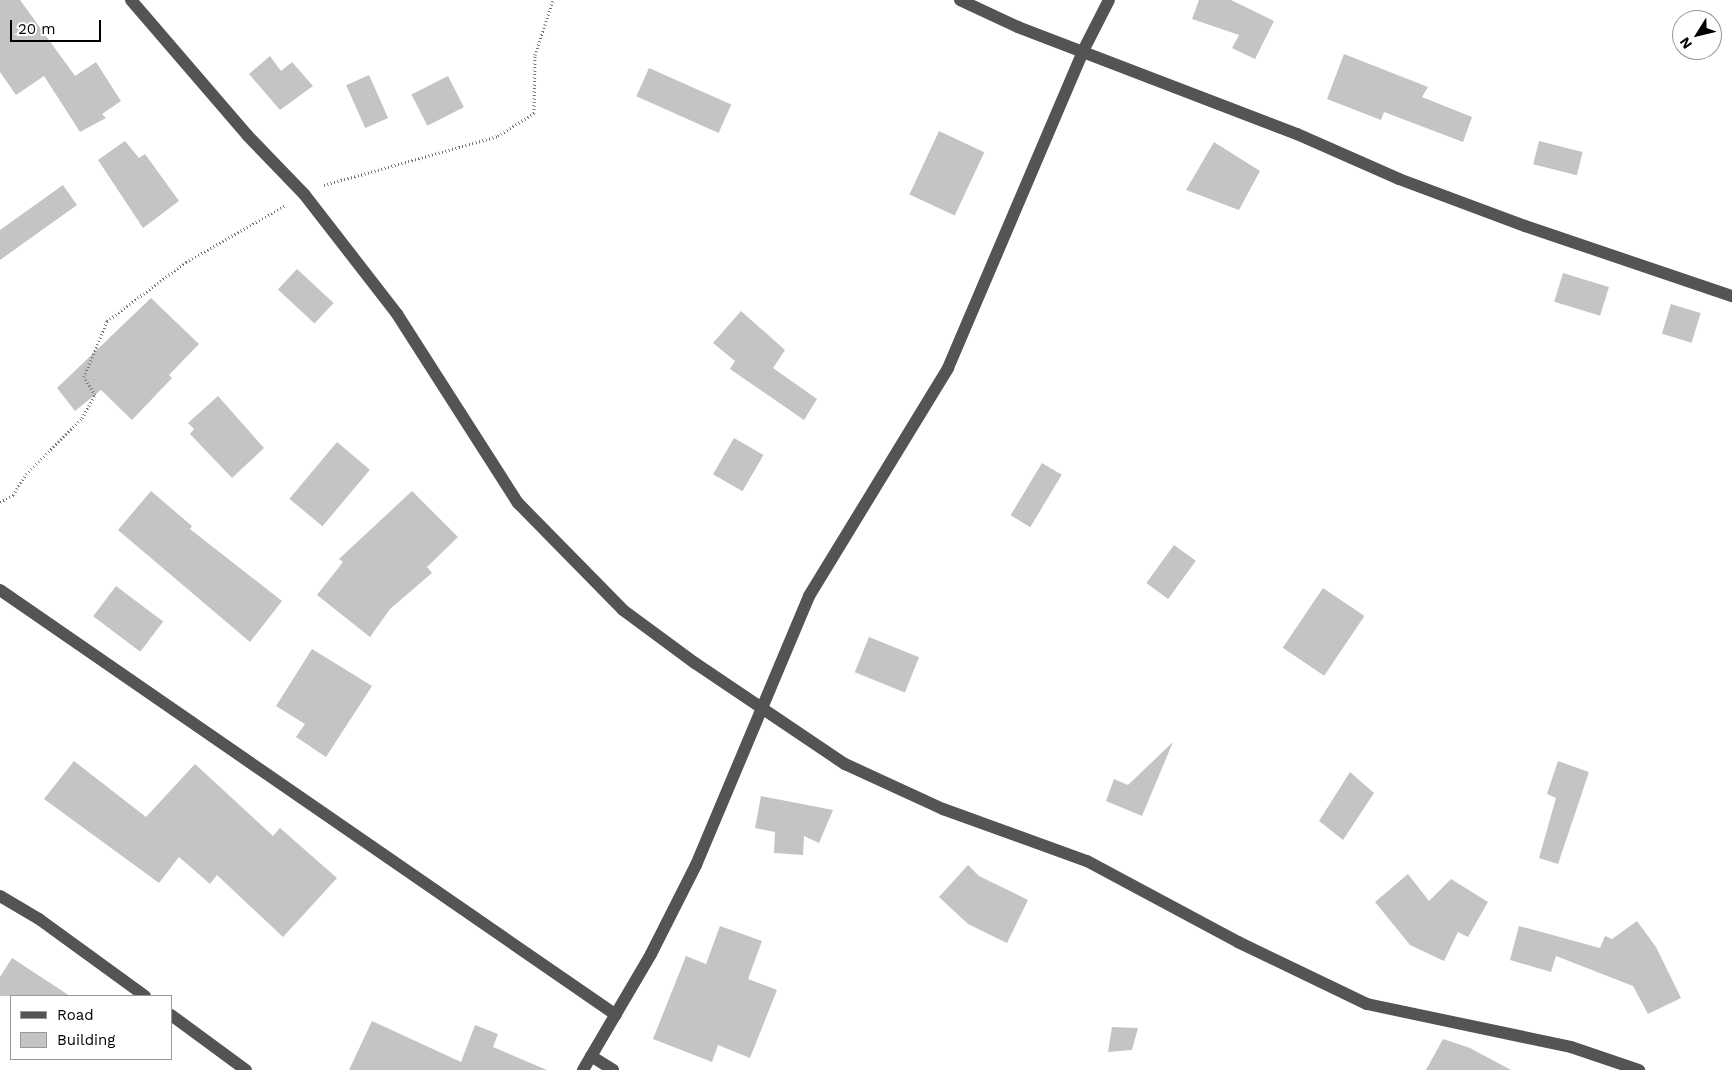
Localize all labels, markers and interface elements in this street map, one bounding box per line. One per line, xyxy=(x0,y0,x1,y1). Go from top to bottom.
scale bar xyxy=(12,10,104,42)
north arrow xyxy=(1672,10,1722,60)
text: 20 m xyxy=(18,20,56,38)
text: N xyxy=(1676,34,1695,52)
legend xyxy=(10,995,172,1060)
text: Road xyxy=(57,1006,94,1024)
text: Building xyxy=(57,1031,115,1049)

